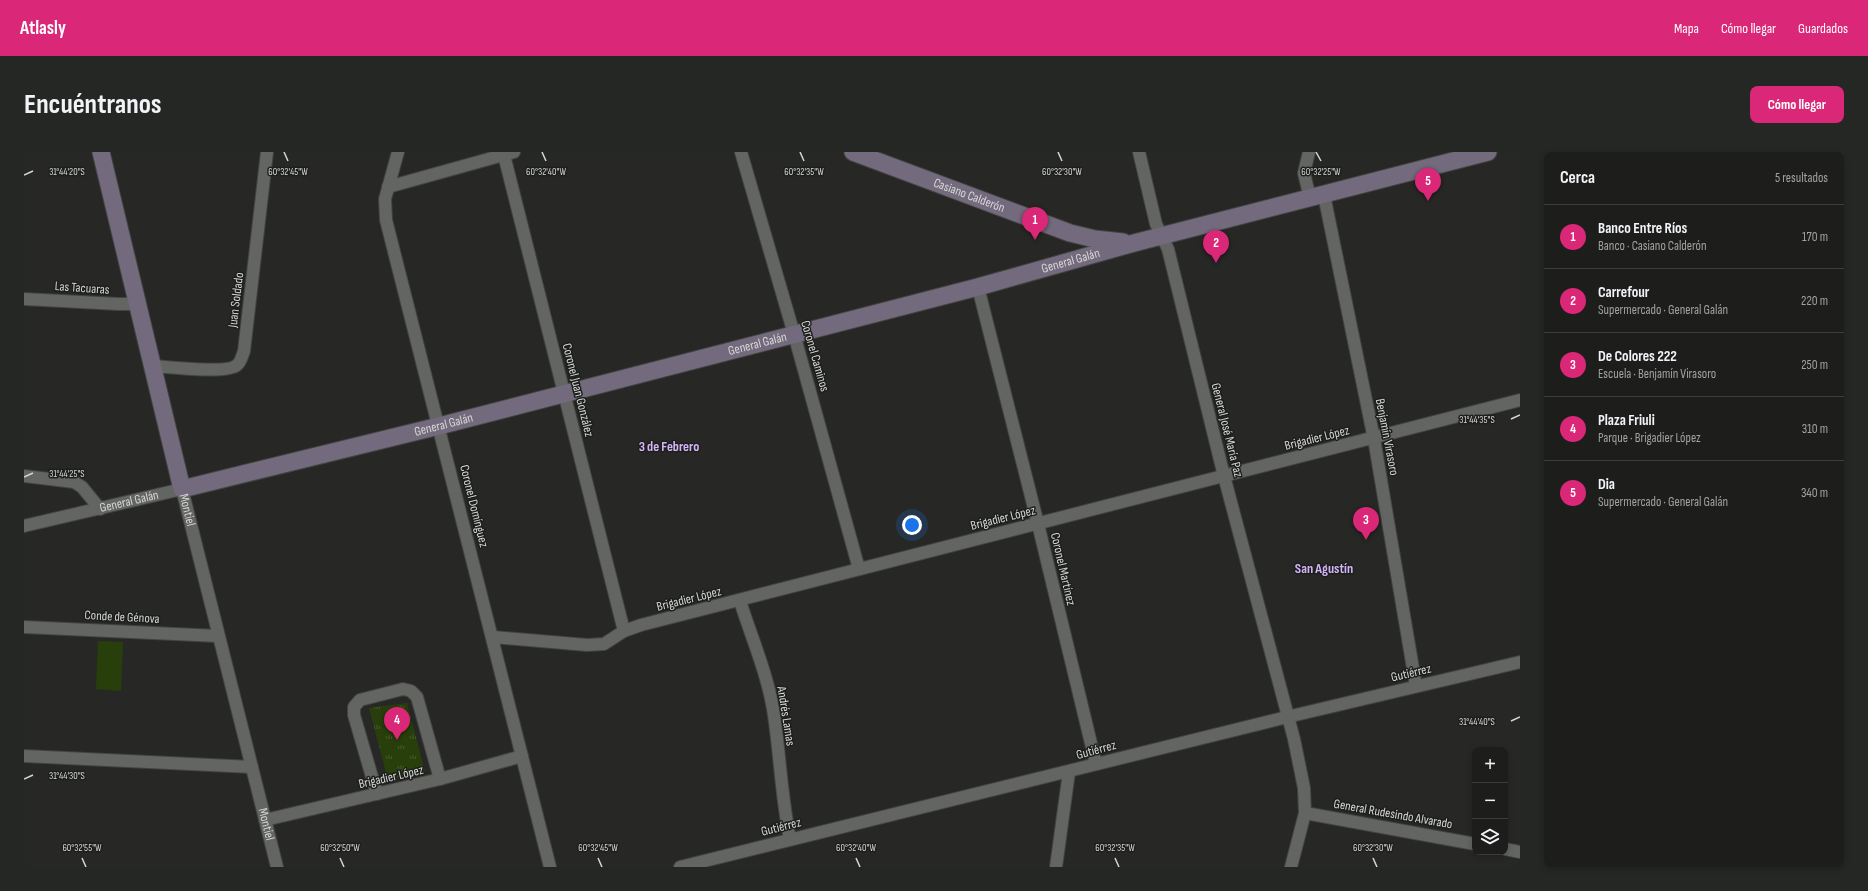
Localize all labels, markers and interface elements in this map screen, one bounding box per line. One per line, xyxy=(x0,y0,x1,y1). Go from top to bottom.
text: Atlasly xyxy=(20,17,66,40)
text: Mapa xyxy=(1674,20,1699,37)
text: Cómo llegar xyxy=(1721,20,1776,37)
text: Guardados xyxy=(1798,20,1848,37)
button: Cómo llegar xyxy=(1750,86,1844,123)
text: Encuéntranos xyxy=(24,88,162,121)
text: 31°44'20"S xyxy=(49,166,85,178)
text: 60°32'45"W xyxy=(268,166,308,178)
text: 60°32'40"W xyxy=(526,166,566,178)
text: 60°32'35"W xyxy=(784,166,824,178)
text: 60°32'30"W xyxy=(1042,166,1082,178)
text: 60°32'25"W xyxy=(1301,166,1341,178)
pin: 5 xyxy=(1415,168,1441,201)
text: Cerca xyxy=(1560,168,1595,188)
text: 5 resultados xyxy=(1775,170,1828,186)
street label: Casiano Calderón xyxy=(931,175,1007,216)
pin: 1 xyxy=(1022,207,1048,240)
text: Banco Entre Ríos xyxy=(1598,219,1687,238)
text: 1 xyxy=(1570,229,1576,245)
text: 170 m xyxy=(1802,229,1828,245)
pin: 2 xyxy=(1203,230,1229,263)
text: Banco · Casiano Calderón xyxy=(1598,238,1707,254)
street label: General Galán xyxy=(1039,245,1102,277)
street label: Juan Soldado xyxy=(225,272,247,329)
street label: Las Tacuaras xyxy=(54,278,110,298)
text: Carrefour xyxy=(1598,283,1649,302)
text: 2 xyxy=(1570,293,1576,309)
text: 220 m xyxy=(1801,293,1828,309)
text: Supermercado · General Galán xyxy=(1598,302,1728,318)
street label: Coronel Caminos xyxy=(797,319,833,394)
street label: General Galán xyxy=(726,329,788,359)
street label: Coronel Juan González xyxy=(559,342,597,439)
text: De Colores 222 xyxy=(1598,347,1677,366)
text: 3 xyxy=(1570,357,1576,373)
text: 250 m xyxy=(1801,357,1828,373)
text: Escuela · Benjamín Virasoro xyxy=(1598,366,1716,382)
street label: General José María Paz xyxy=(1208,381,1247,479)
street label: Benjamín Virasoro xyxy=(1372,397,1402,477)
street label: General Galán xyxy=(413,410,475,440)
text: Plaza Friuli xyxy=(1598,411,1655,430)
text: 31°44'35"S xyxy=(1459,414,1495,426)
text: 4 xyxy=(1570,421,1576,437)
text: 310 m xyxy=(1802,421,1828,437)
street label: Brigadier López xyxy=(1283,422,1351,454)
text: Parque · Brigadier López xyxy=(1598,430,1701,446)
district label: 3 de Febrero xyxy=(639,438,699,455)
street label: Coronel Domínguez xyxy=(456,463,492,549)
text: 31°44'25"S xyxy=(49,468,85,480)
text: Dia xyxy=(1598,475,1615,494)
text: 5 xyxy=(1570,485,1576,501)
text: 340 m xyxy=(1801,485,1828,501)
street label: General Galán xyxy=(98,487,160,516)
street label: Montiel xyxy=(176,492,199,528)
text: Supermercado · General Galán xyxy=(1598,494,1728,510)
street label: Brigadier López xyxy=(969,502,1037,534)
pin: 3 xyxy=(1353,507,1379,540)
your location xyxy=(902,515,922,535)
street label: Coronel Martínez xyxy=(1047,531,1079,607)
district label: San Agustín xyxy=(1295,560,1353,577)
street label: Brigadier López xyxy=(655,583,723,615)
street label: Conde de Génova xyxy=(84,607,160,627)
street label: Gutiérrez xyxy=(1389,661,1433,685)
street label: Andrés Lamas xyxy=(773,684,799,747)
pin: 4 xyxy=(384,707,410,740)
text: 31°44'40"S xyxy=(1459,716,1495,728)
street label: Gutiérrez xyxy=(1074,737,1118,763)
map controls xyxy=(1472,747,1508,855)
button: + xyxy=(1472,747,1508,783)
street label: Brigadier López xyxy=(357,762,425,792)
text: 31°44'30"S xyxy=(49,770,85,782)
button: − xyxy=(1472,783,1508,819)
street label: General Rudesindo Alvarado xyxy=(1332,796,1454,832)
street label: Montiel xyxy=(255,806,278,842)
street label: Gutiérrez xyxy=(759,814,803,840)
button: layers xyxy=(1472,819,1508,855)
text: 60°32'55"W xyxy=(62,842,102,854)
text: 60°32'50"W xyxy=(320,842,360,854)
text: 60°32'45"W xyxy=(578,842,618,854)
text: 60°32'40"W xyxy=(836,842,876,854)
text: 60°32'35"W xyxy=(1095,842,1135,854)
text: 60°32'30"W xyxy=(1353,842,1393,854)

